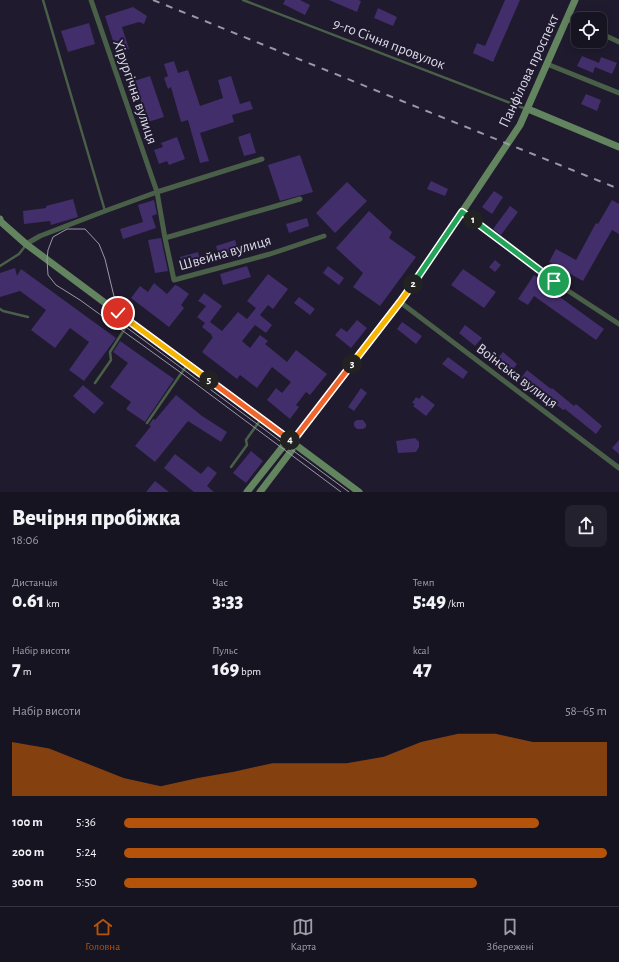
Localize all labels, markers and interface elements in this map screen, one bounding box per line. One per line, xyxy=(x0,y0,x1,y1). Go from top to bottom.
street label: Панфілова проспект xyxy=(496,12,562,130)
map controls xyxy=(571,12,607,48)
button: locate xyxy=(571,12,607,48)
street label: 9-го Січня провулок xyxy=(331,16,447,72)
street label: Хірургічна вулиця xyxy=(110,38,160,146)
pin: 1 xyxy=(463,210,483,230)
text: 1 xyxy=(471,214,475,225)
street label: Швейна вулиця xyxy=(177,233,273,273)
pin xyxy=(537,264,571,298)
icon: arrive xyxy=(543,270,565,292)
pin: 2 xyxy=(403,274,423,294)
text: 2 xyxy=(410,278,416,289)
pin xyxy=(101,296,135,330)
icon: check xyxy=(107,302,129,324)
street label: Воїнська вулиця xyxy=(473,341,561,411)
pin: 3 xyxy=(342,354,362,374)
text: 3 xyxy=(350,358,354,369)
pin: 5 xyxy=(199,370,219,390)
text: 5 xyxy=(207,374,211,385)
pin: 4 xyxy=(280,430,300,450)
text: 4 xyxy=(287,434,293,445)
button: share xyxy=(565,505,607,547)
text: Вечірня пробіжка xyxy=(12,507,180,529)
text: 18:06 xyxy=(12,534,39,547)
text: Дистанція xyxy=(12,577,57,588)
text: Час xyxy=(212,577,228,588)
text: Темп xyxy=(413,577,435,588)
text: 0.61 xyxy=(12,591,44,611)
text: 3:33 xyxy=(212,591,243,611)
text: 5:49 xyxy=(413,591,446,611)
text: km xyxy=(44,598,60,609)
text: /km xyxy=(446,598,465,609)
text: Набір висоти xyxy=(12,645,70,656)
text: Пульс xyxy=(212,645,238,656)
text: kcal xyxy=(413,645,429,656)
text: 7 xyxy=(12,659,21,679)
text: 169 xyxy=(212,659,239,679)
text: 47 xyxy=(413,659,432,679)
text: m xyxy=(21,666,31,677)
text: bpm xyxy=(239,666,261,677)
text: Набір висоти xyxy=(12,705,81,718)
text: 58–65 m xyxy=(565,705,607,718)
text: 100 m xyxy=(12,816,43,829)
text: 5:36 xyxy=(76,816,96,829)
text: 200 m xyxy=(12,846,44,859)
text: 5:24 xyxy=(76,846,97,859)
text: 300 m xyxy=(12,876,44,889)
text: 5:50 xyxy=(76,876,97,889)
tab: Головна xyxy=(85,916,120,953)
tab: Карта xyxy=(291,916,316,953)
tab: Збережені xyxy=(487,916,534,953)

